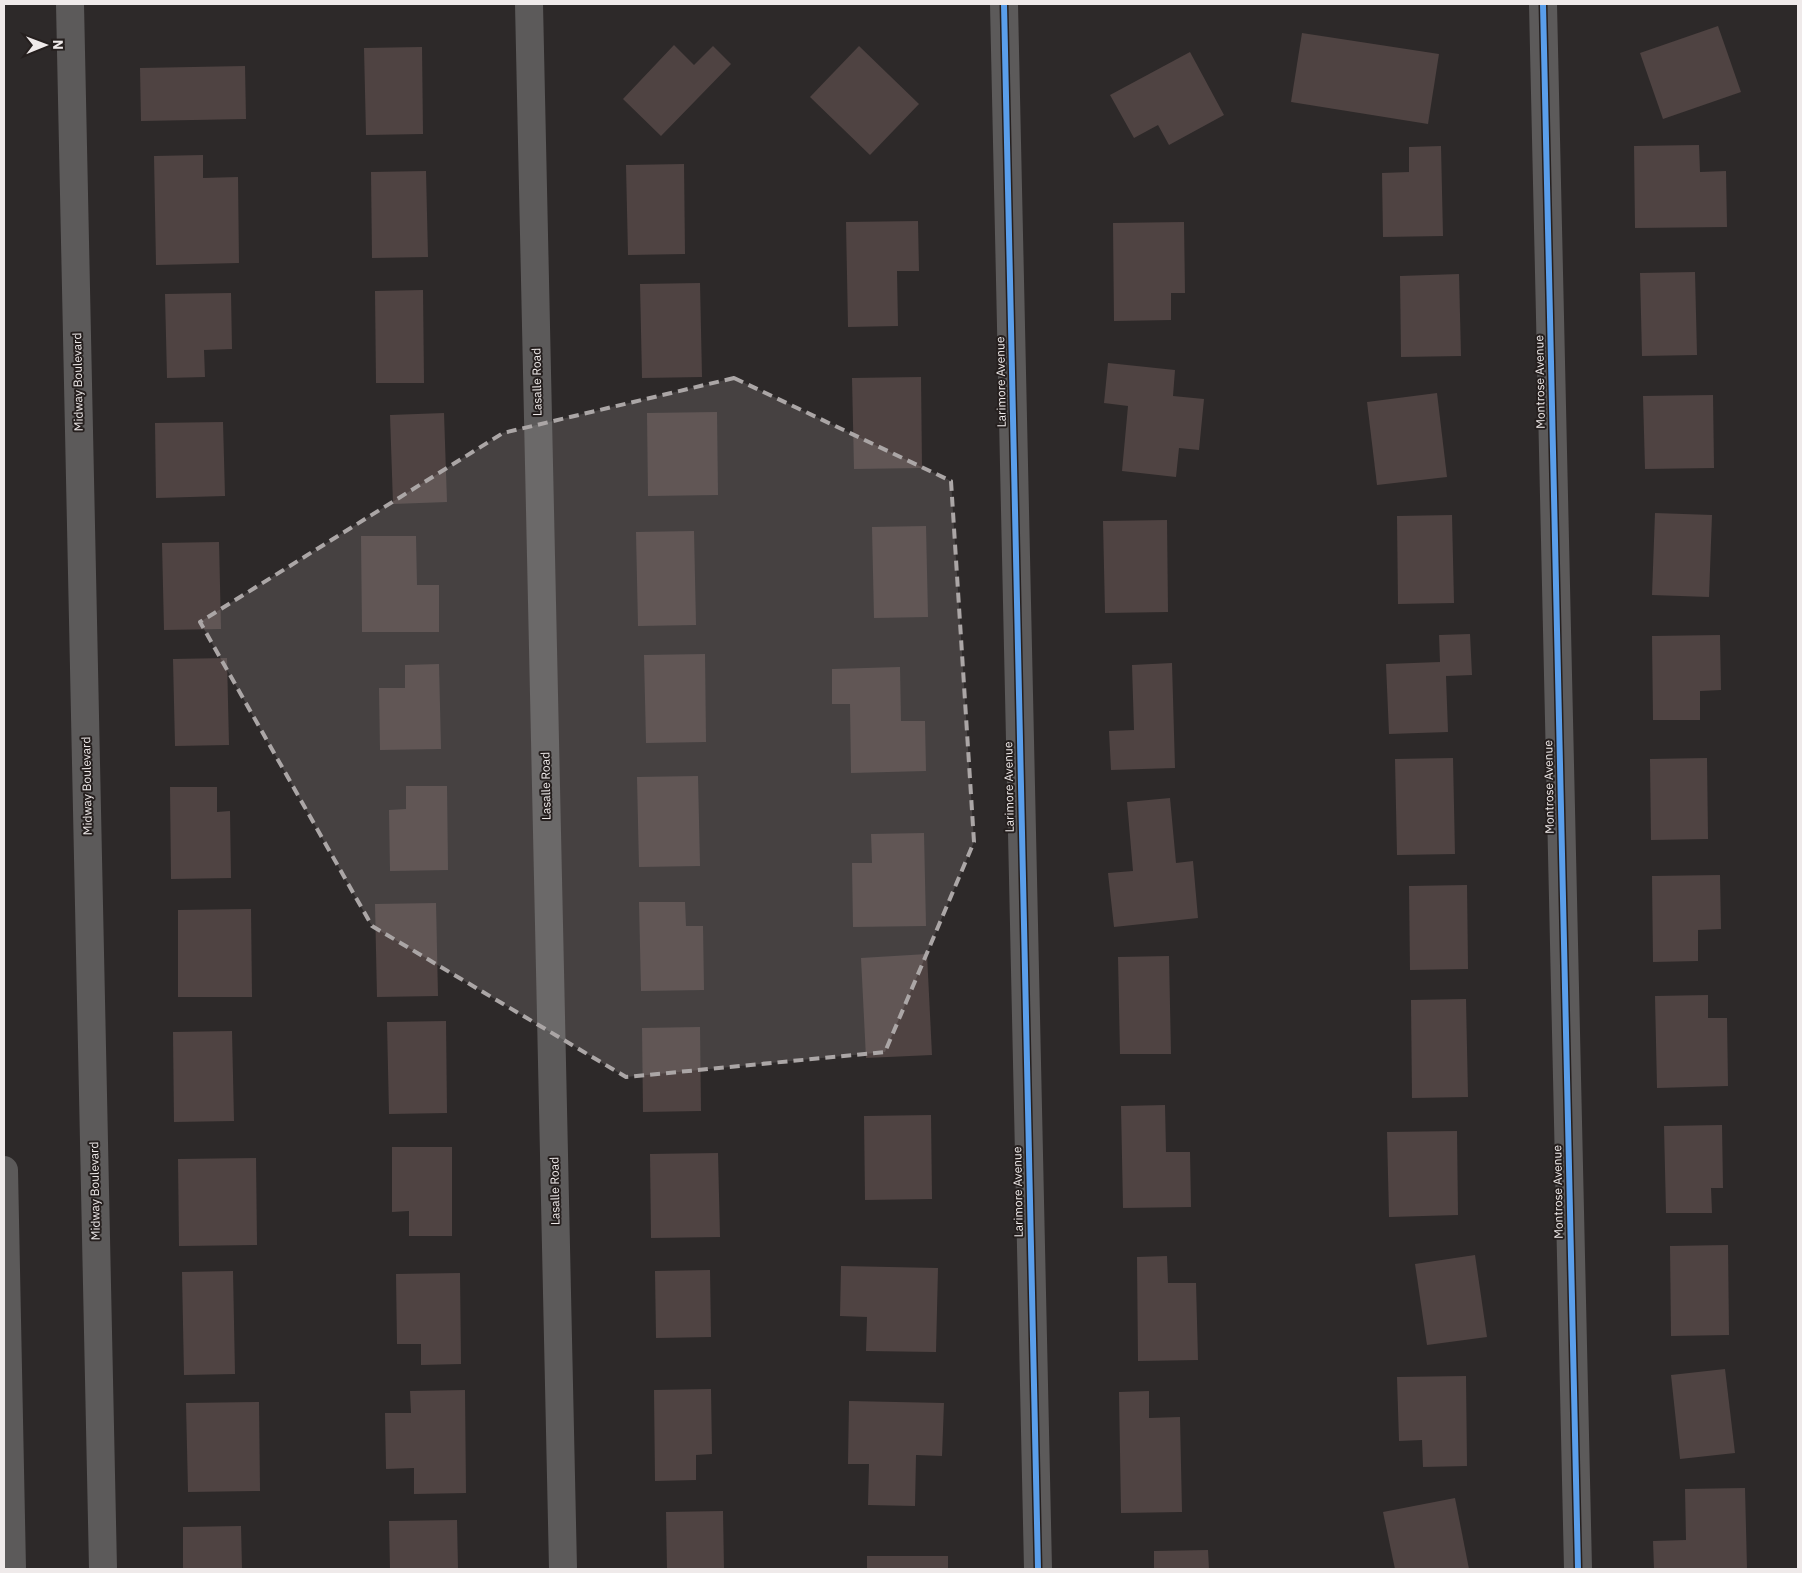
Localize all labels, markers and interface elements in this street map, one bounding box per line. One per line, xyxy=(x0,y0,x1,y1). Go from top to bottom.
north arrow xyxy=(20,20,70,70)
text: N xyxy=(49,40,67,50)
street label: Midway Boulevard xyxy=(69,333,86,431)
street label: Montrose Avenue xyxy=(1531,335,1548,429)
street label: Larimore Avenue xyxy=(992,336,1009,428)
street label: Lasalle Road xyxy=(528,348,545,416)
street label: Midway Boulevard xyxy=(78,737,95,835)
street label: Montrose Avenue xyxy=(1540,740,1557,834)
street label: Larimore Avenue xyxy=(1000,741,1017,833)
street label: Lasalle Road xyxy=(537,752,554,820)
street label: Midway Boulevard xyxy=(86,1142,103,1240)
street label: Montrose Avenue xyxy=(1549,1145,1566,1239)
street label: Larimore Avenue xyxy=(1009,1146,1026,1238)
street label: Lasalle Road xyxy=(546,1157,563,1225)

